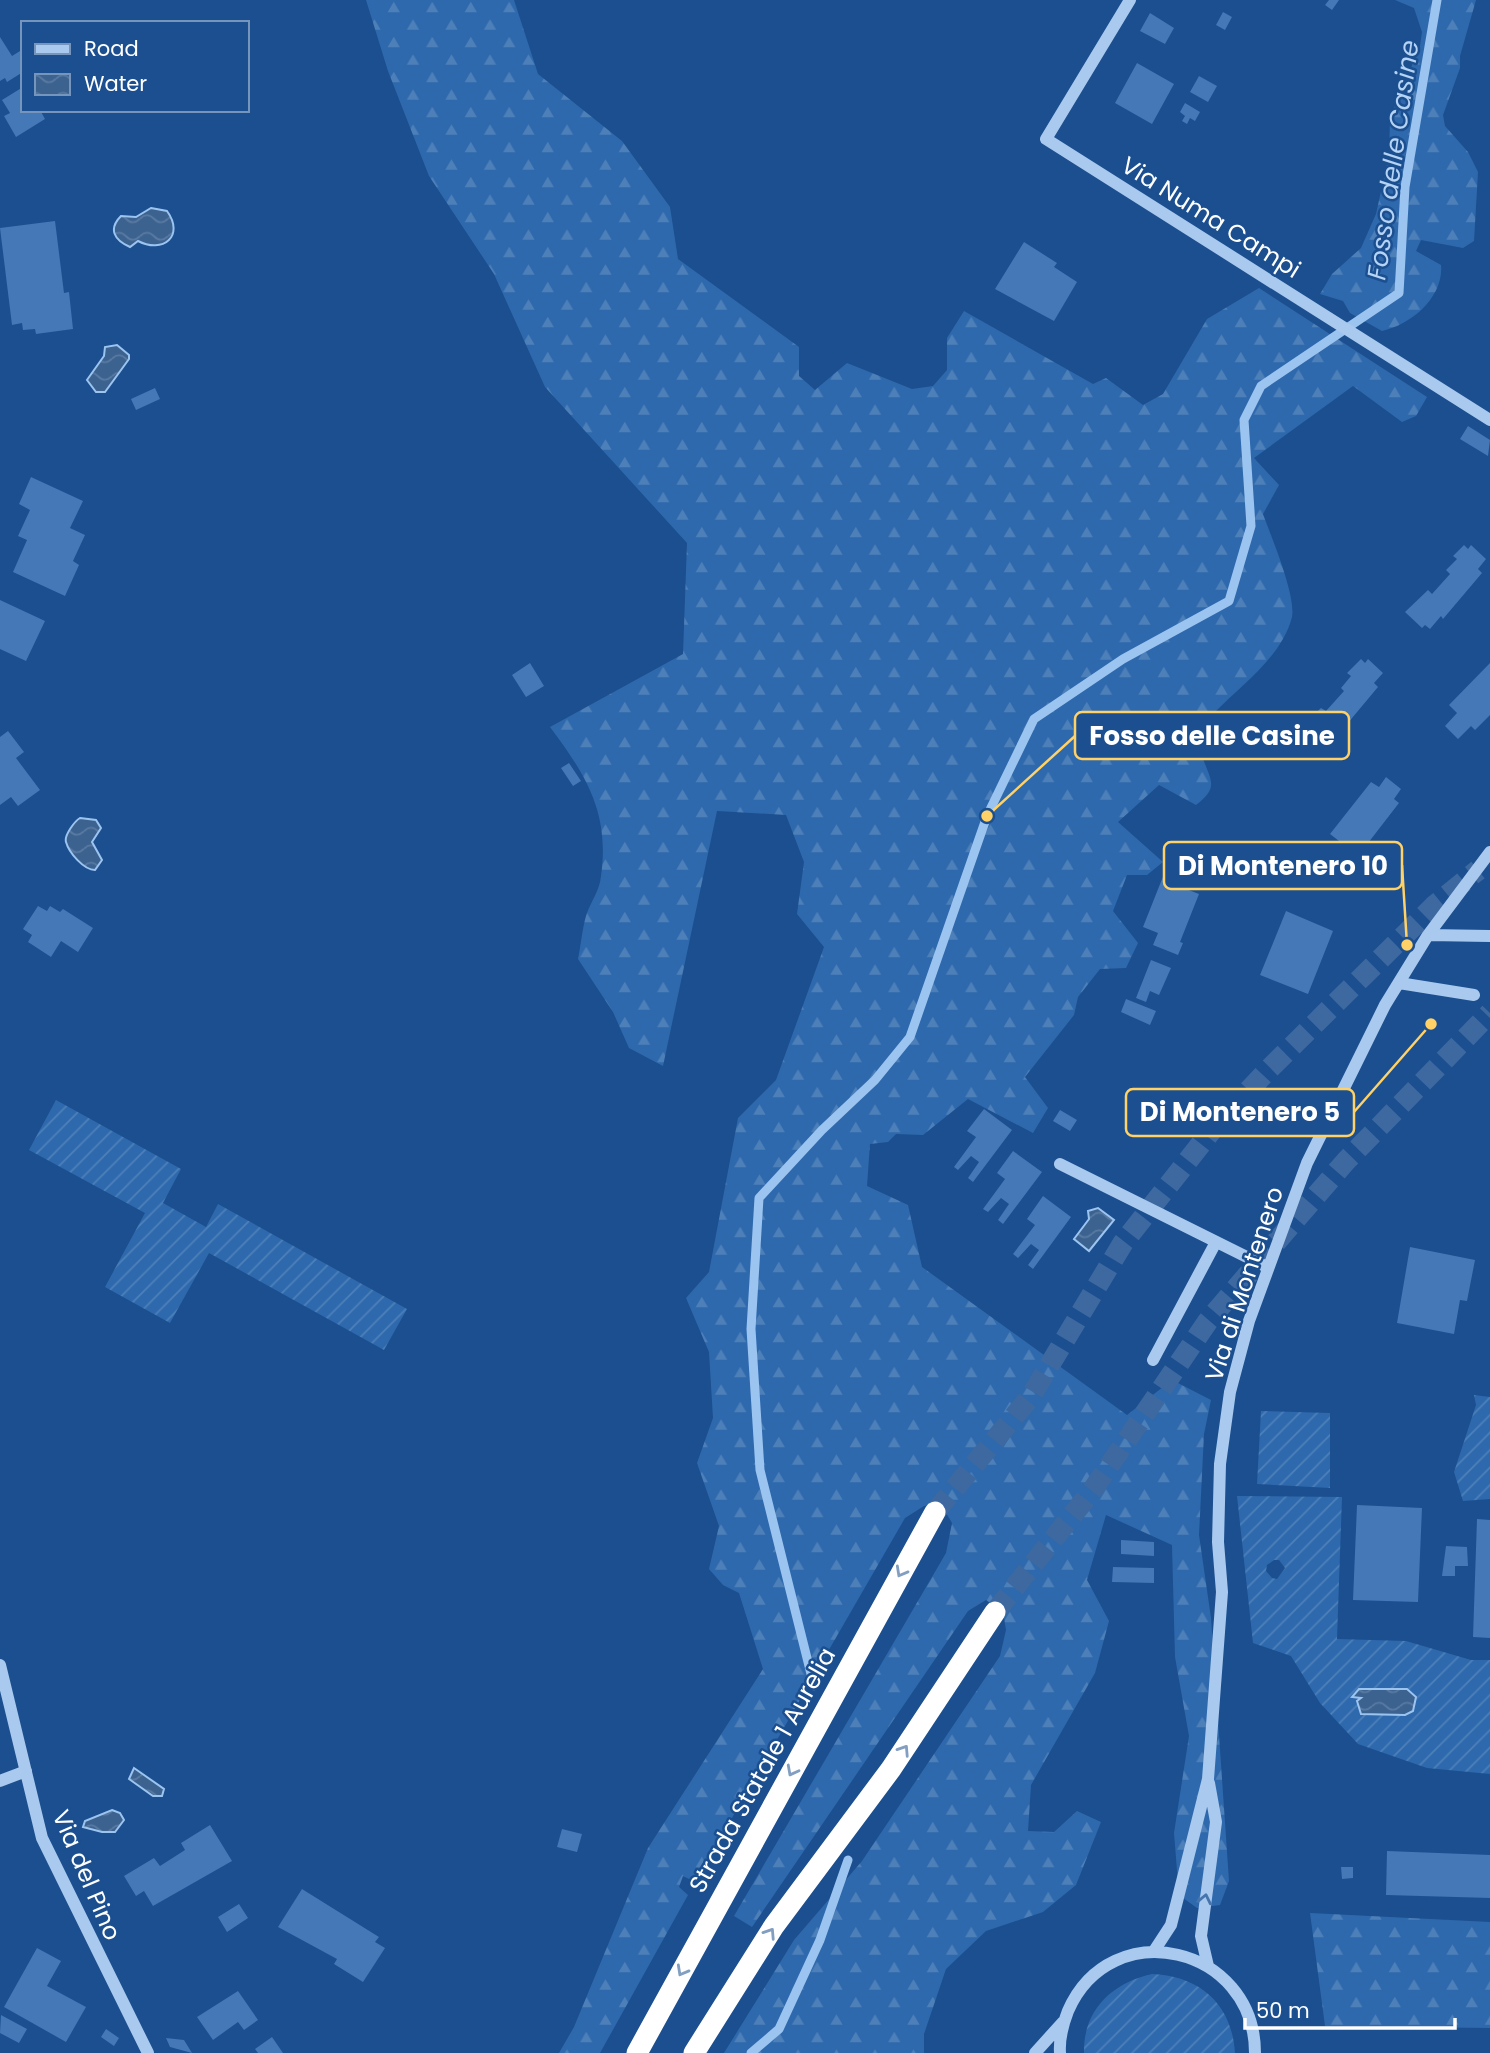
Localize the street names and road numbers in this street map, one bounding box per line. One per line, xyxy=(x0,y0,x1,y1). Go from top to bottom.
street label: Via Numa Campi xyxy=(1115,148,1307,286)
street label: Via di Montenero xyxy=(1197,1182,1291,1386)
street label: Strada Statale 1 Aurelia xyxy=(681,1642,843,1898)
street label: Via del Pino xyxy=(45,1805,129,1945)

